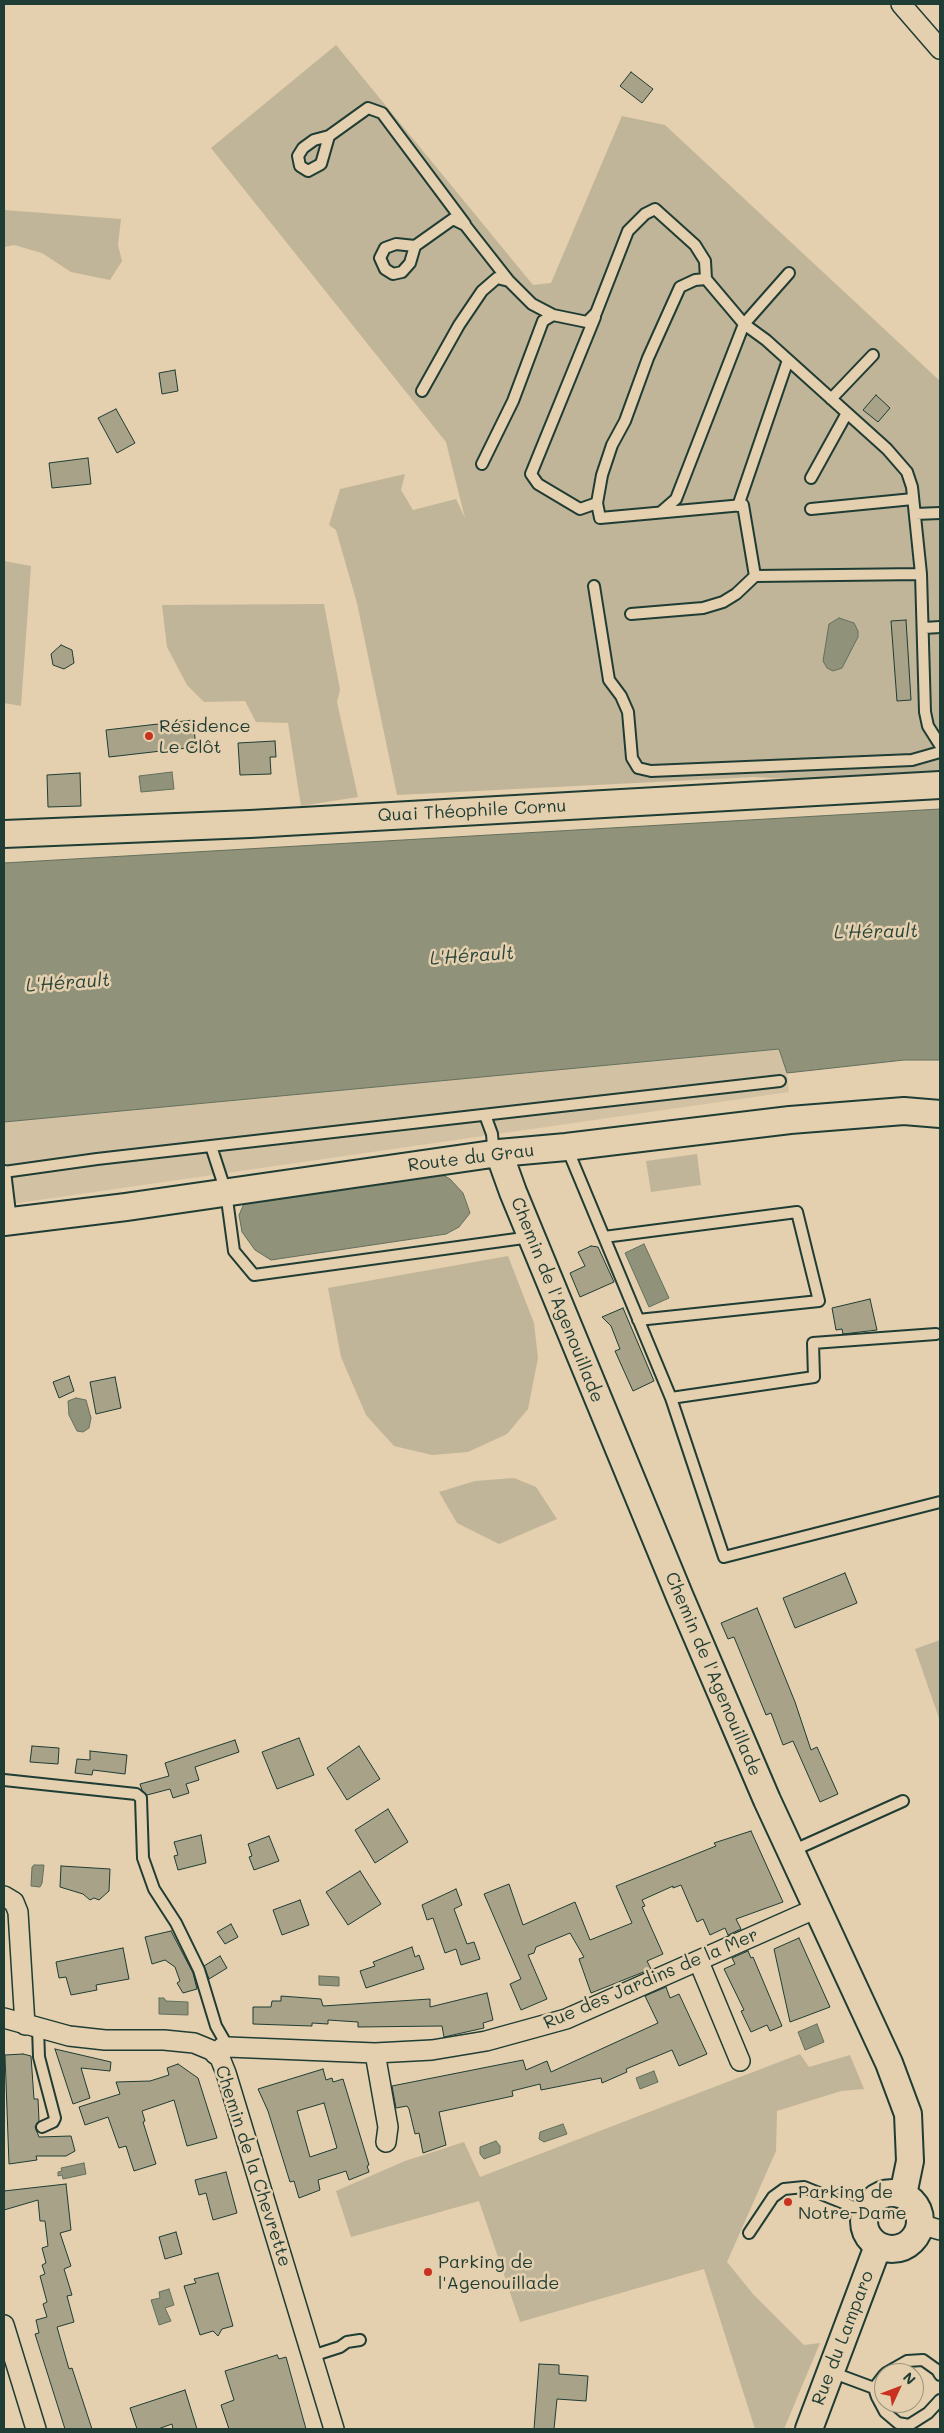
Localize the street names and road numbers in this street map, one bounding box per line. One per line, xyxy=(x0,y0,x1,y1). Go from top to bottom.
street label: Quai Théophile Cornu xyxy=(377,795,567,827)
street label: Route du Grau xyxy=(406,1140,536,1176)
street label: Chemin de l'Agenouillade xyxy=(506,1194,608,1406)
street label: Chemin de l'Agenouillade xyxy=(660,1569,766,1779)
street label: Rue des Jardins de la Mer xyxy=(540,1924,762,2034)
street label: Chemin de la Chevrette xyxy=(210,2063,296,2269)
street label: Rue du Lamparo xyxy=(807,2268,879,2408)

